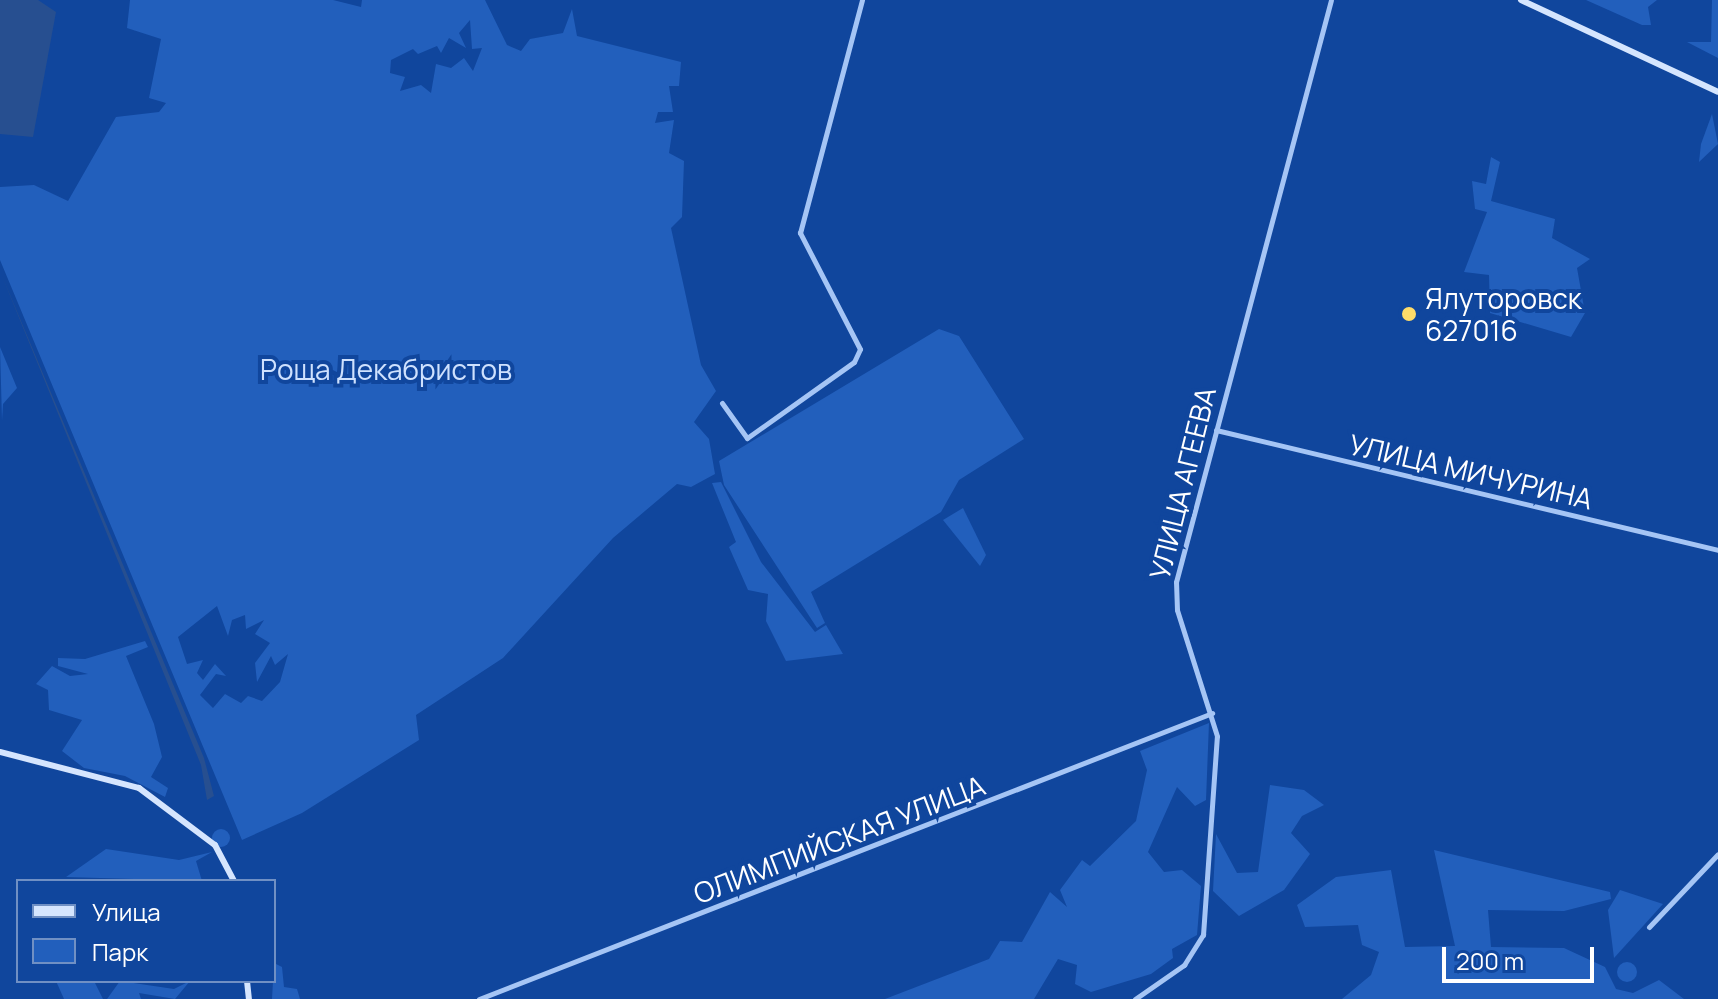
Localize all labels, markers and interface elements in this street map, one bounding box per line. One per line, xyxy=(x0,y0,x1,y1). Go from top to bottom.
place label: Ялуторовск 627016 xyxy=(1425,281,1582,347)
marker: Ялуторовск 627016 xyxy=(1400,305,1418,323)
park label: Роща Декабристов xyxy=(260,352,512,386)
street label: УЛИЦА АГЕЕВА xyxy=(1142,383,1222,583)
street label: УЛИЦА МИЧУРИНА xyxy=(1346,427,1596,515)
street label: ОЛИМПИЙСКАЯ УЛИЦА xyxy=(689,768,989,910)
legend xyxy=(16,879,276,983)
text: Улица xyxy=(92,895,161,928)
scale bar xyxy=(1446,931,1598,981)
text: Парк xyxy=(92,935,148,968)
text: 200 m xyxy=(1456,944,1524,977)

